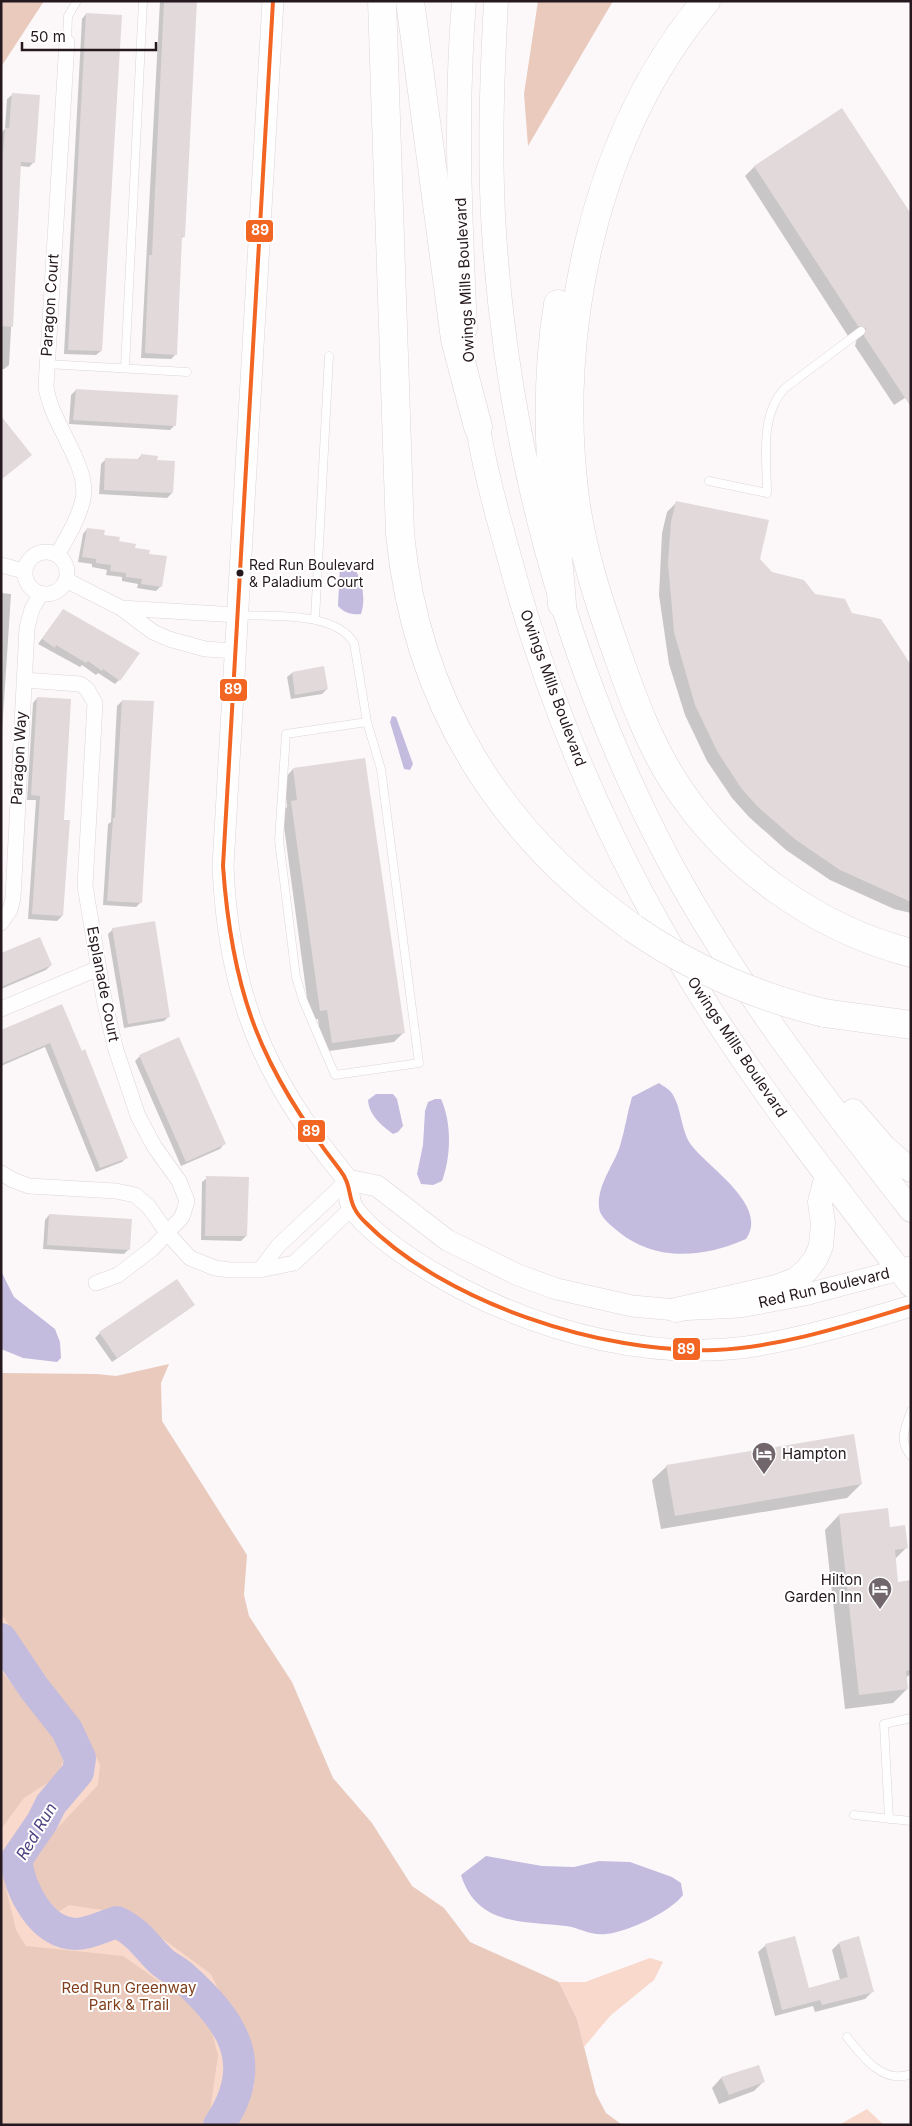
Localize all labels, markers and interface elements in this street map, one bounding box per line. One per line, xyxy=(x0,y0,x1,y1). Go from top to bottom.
scale bar xyxy=(22,20,156,52)
text: 50 m xyxy=(30,27,66,46)
street label: Owings Mills Boulevard xyxy=(451,197,478,363)
line badge: 89 xyxy=(245,219,274,243)
text: 89 xyxy=(251,221,269,238)
street label: Paragon Court xyxy=(36,253,63,357)
place label: Red Run Boulevard & Paladium Court xyxy=(249,556,374,590)
marker: Red Run Boulevard & Paladium Court xyxy=(235,568,245,578)
street label: Owings Mills Boulevard xyxy=(516,607,591,769)
line badge: 89 xyxy=(219,678,248,702)
text: 89 xyxy=(224,680,242,697)
street label: Paragon Way xyxy=(7,710,30,805)
street label: Esplanade Court xyxy=(83,925,124,1043)
street label: Owings Mills Boulevard xyxy=(683,973,792,1121)
line badge: 89 xyxy=(297,1119,326,1143)
text: 89 xyxy=(302,1122,320,1139)
street label: Red Run Boulevard xyxy=(756,1263,891,1312)
line badge: 89 xyxy=(672,1337,701,1361)
text: 89 xyxy=(677,1340,695,1357)
hotel icon: Hampton xyxy=(751,1441,777,1475)
place label: Hampton xyxy=(782,1444,847,1463)
place label: Hilton Garden Inn xyxy=(784,1570,862,1606)
hotel icon: Hilton Garden Inn xyxy=(867,1576,893,1610)
water label: Red Run xyxy=(11,1799,61,1863)
park label: Red Run Greenway Park & Trail xyxy=(61,1978,197,2014)

